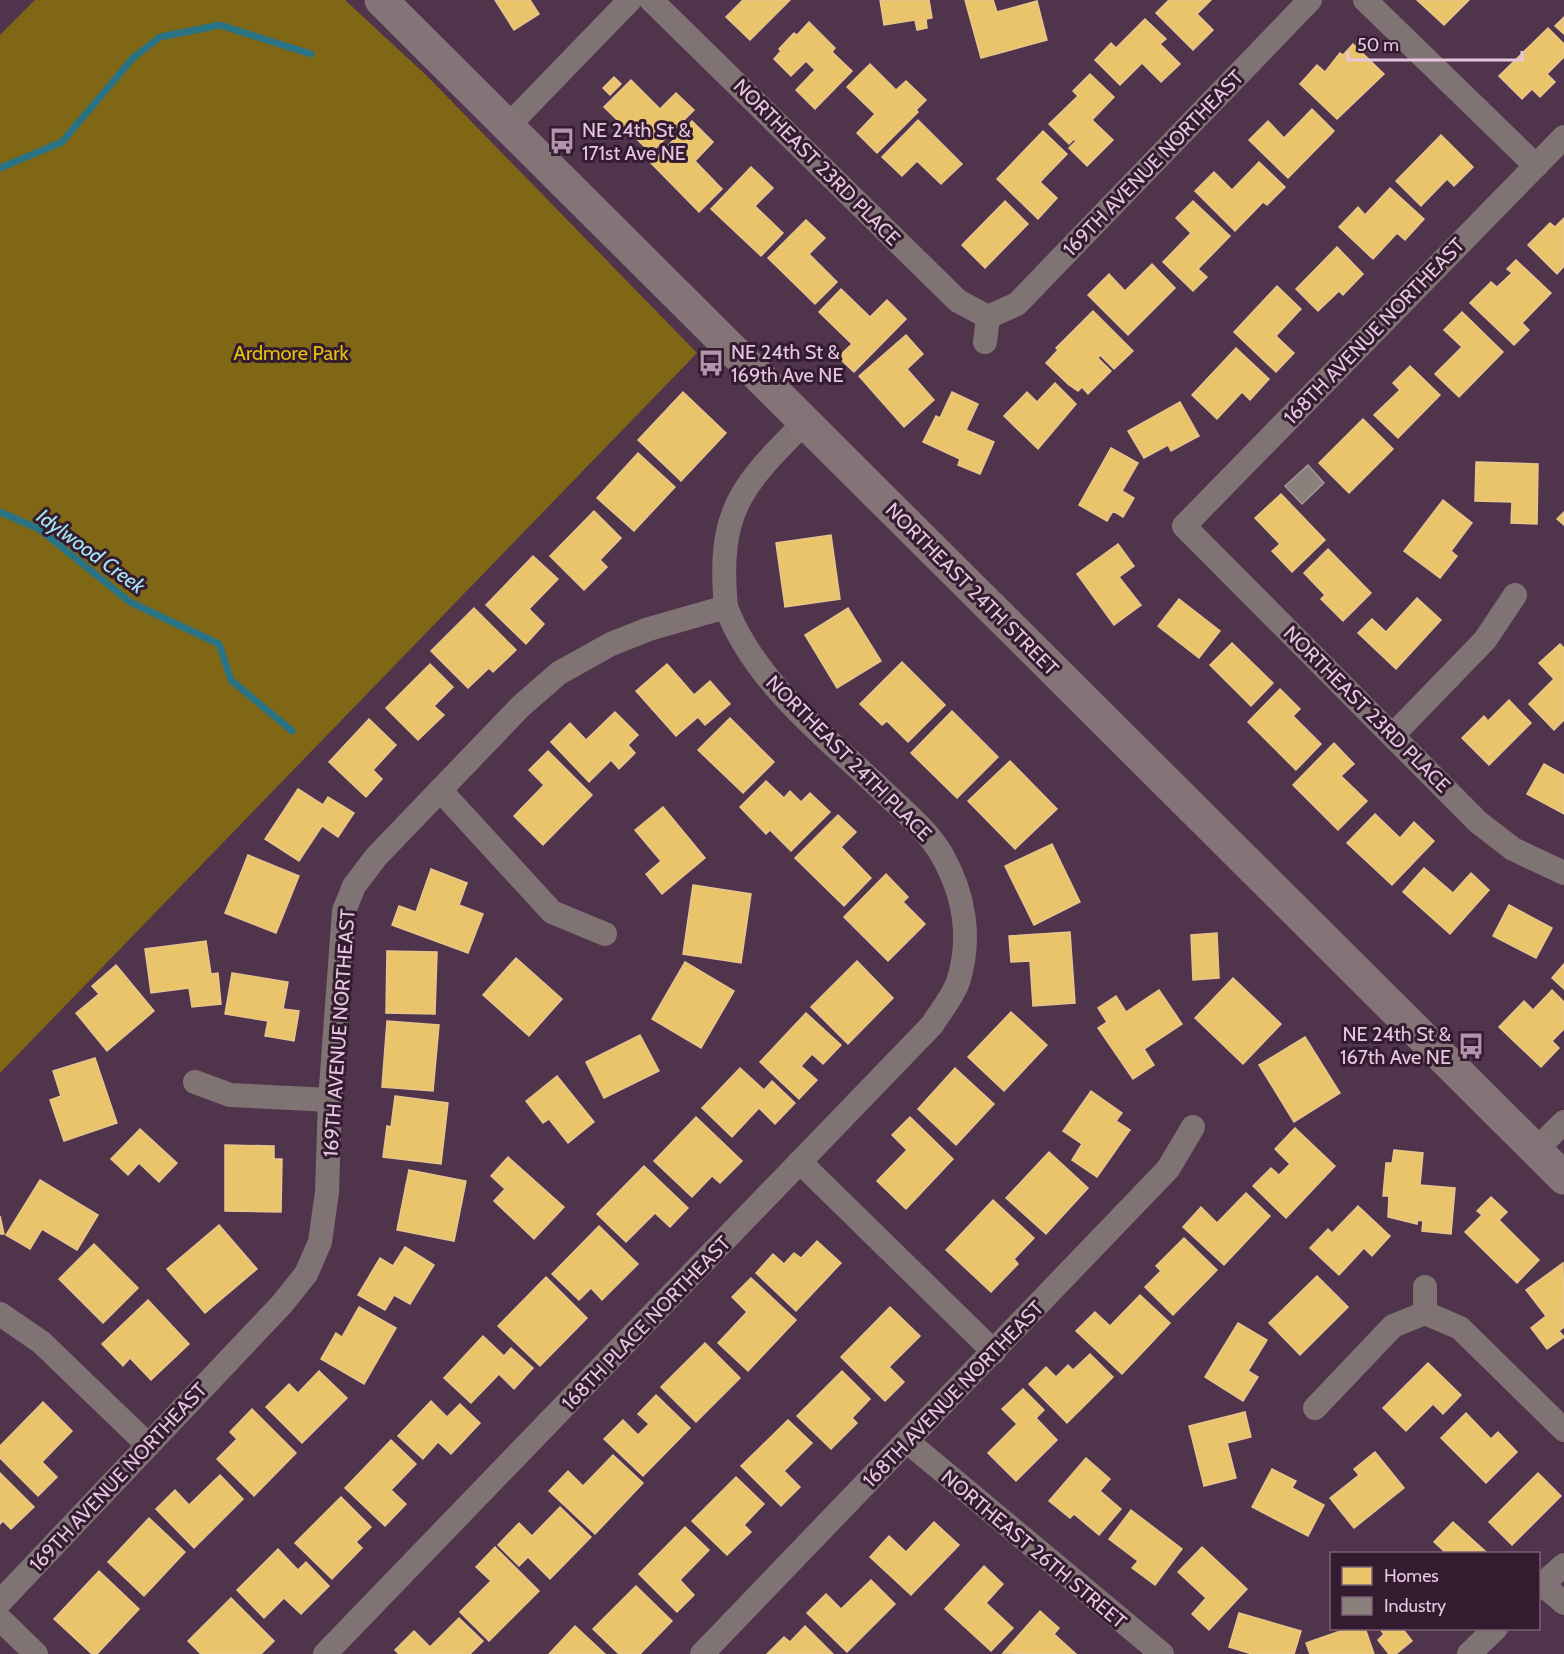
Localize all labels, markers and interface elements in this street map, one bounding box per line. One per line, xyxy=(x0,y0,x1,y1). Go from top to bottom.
scale bar xyxy=(1348,24,1522,62)
text: 50 m xyxy=(1357,34,1399,56)
street label: 169TH AVENUE NORTHEAST xyxy=(1058,65,1248,261)
street label: NORTHEAST 23RD PLACE xyxy=(729,74,905,250)
place label: NE 24th St & 171st Ave NE xyxy=(582,118,691,165)
bus stop icon: NE 24th St & 171st Ave NE xyxy=(547,126,577,156)
street label: 168TH AVENUE NORTHEAST xyxy=(1279,233,1470,429)
place label: NE 24th St & 169th Ave NE xyxy=(731,340,844,387)
park label: Ardmore Park xyxy=(234,341,348,365)
bus stop icon: NE 24th St & 169th Ave NE xyxy=(696,348,726,378)
street label: NORTHEAST 24TH STREET xyxy=(881,498,1064,681)
water label: Idylwood Creek xyxy=(32,503,151,599)
street label: NORTHEAST 23RD PLACE xyxy=(1279,621,1455,797)
street label: NORTHEAST 24TH PLACE xyxy=(761,670,937,846)
street label: 169TH AVENUE NORTHEAST xyxy=(318,908,360,1158)
place label: NE 24th St & 167th Ave NE xyxy=(1340,1022,1451,1069)
bus stop icon: NE 24th St & 167th Ave NE xyxy=(1456,1031,1486,1061)
street label: 168TH PLACE NORTHEAST xyxy=(557,1231,736,1415)
street label: 168TH AVENUE NORTHEAST xyxy=(858,1296,1049,1492)
street label: 169TH AVENUE NORTHEAST xyxy=(24,1377,212,1576)
street label: NORTHEAST 26TH STREET xyxy=(937,1465,1132,1634)
legend xyxy=(1330,1552,1540,1630)
text: Homes xyxy=(1384,1565,1439,1587)
text: Industry xyxy=(1384,1595,1446,1617)

